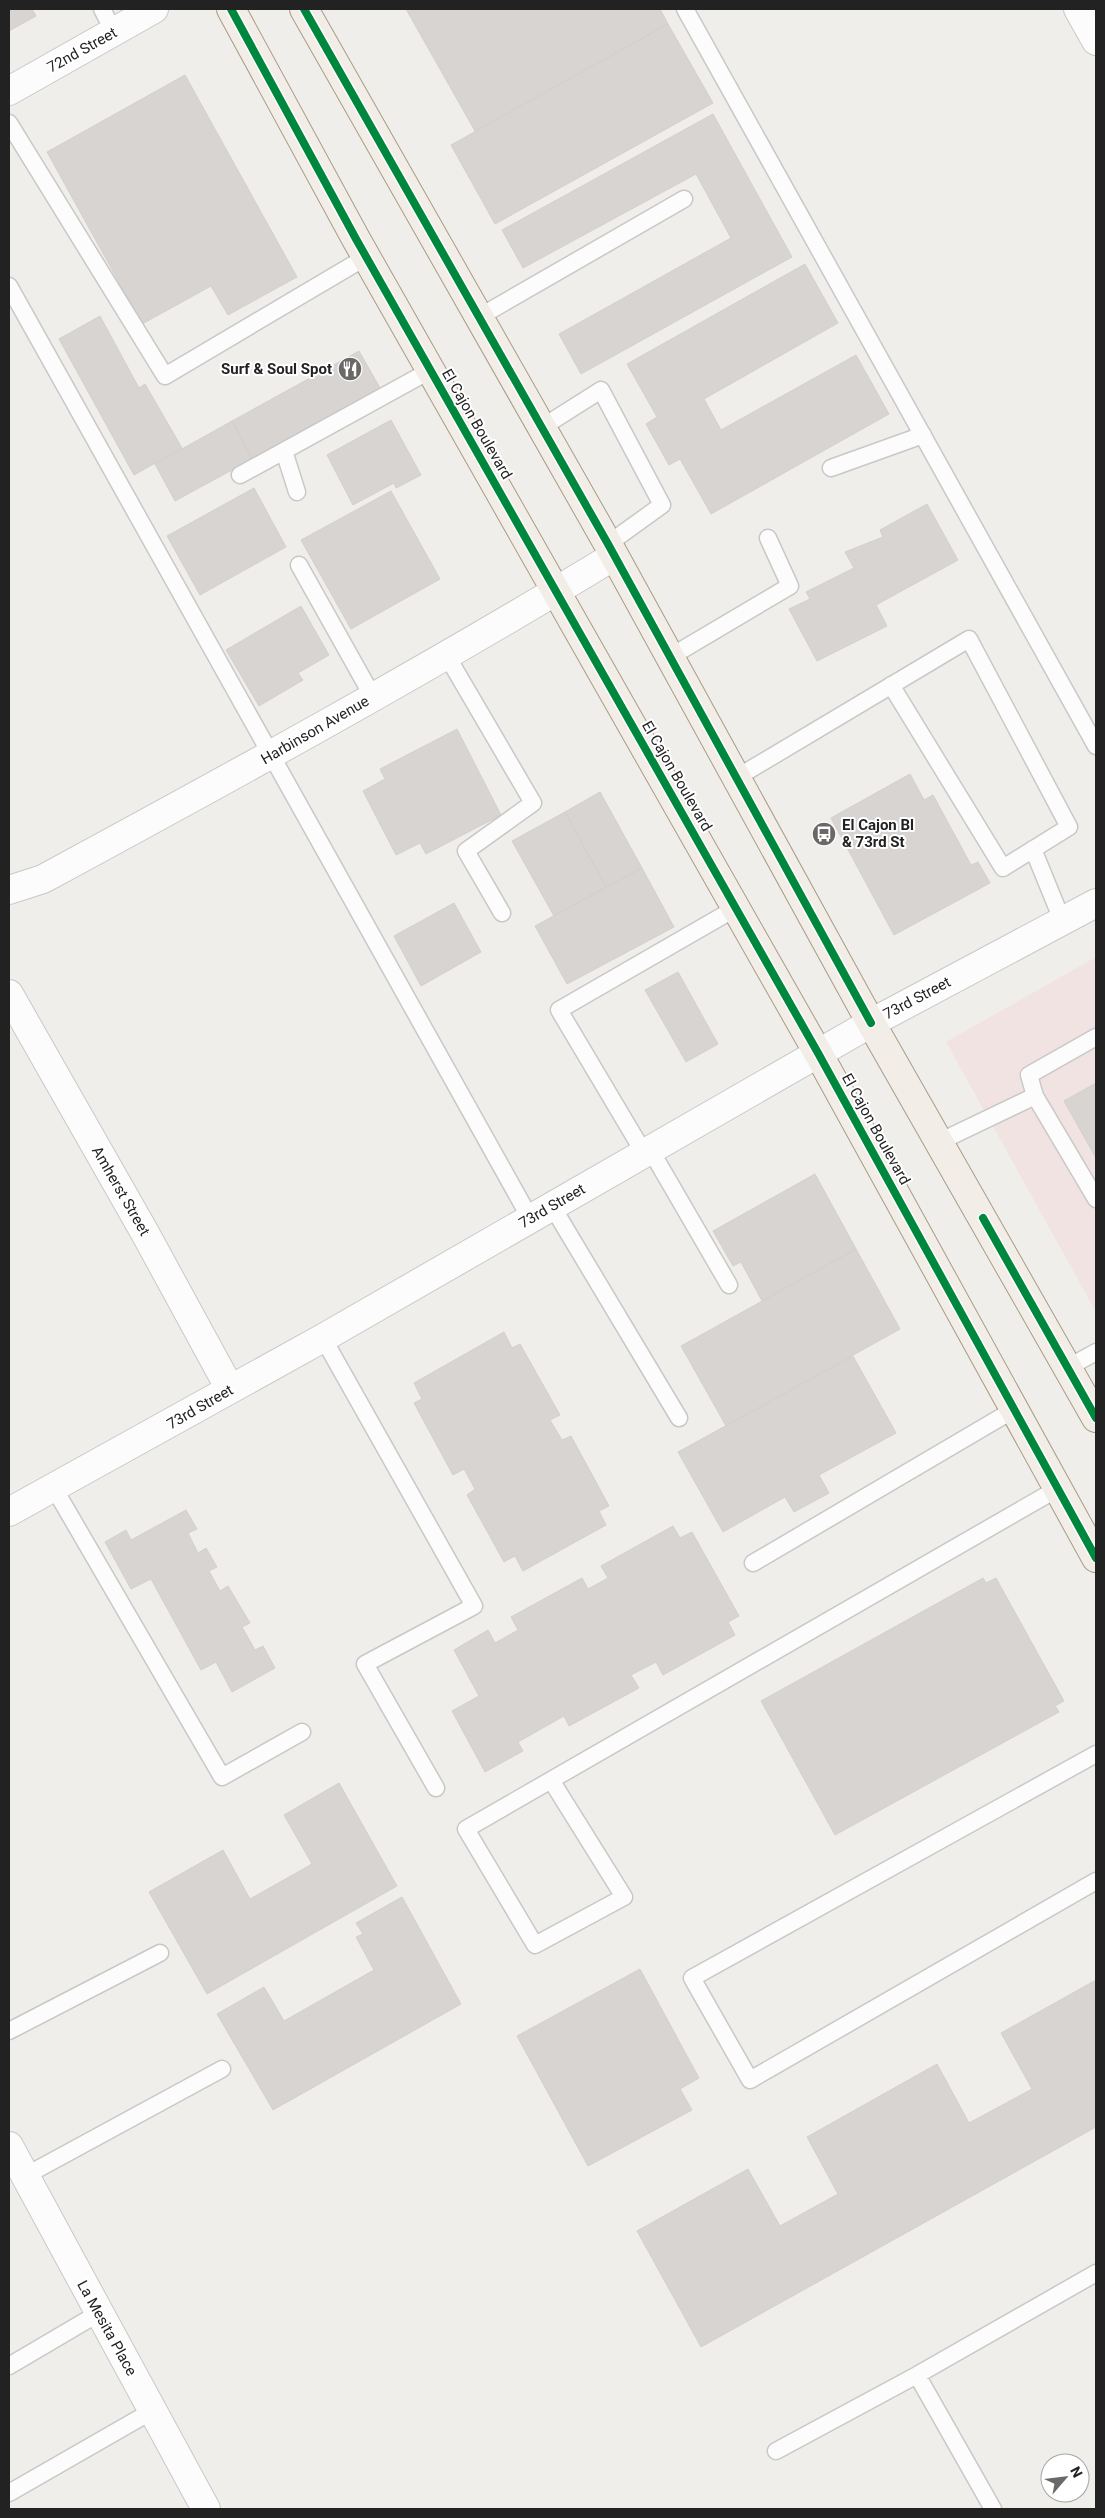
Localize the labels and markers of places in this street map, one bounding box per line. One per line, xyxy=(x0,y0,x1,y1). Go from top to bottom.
restaurant icon: Surf & Soul Spot xyxy=(337,356,363,382)
place label: Surf & Soul Spot xyxy=(221,360,332,378)
place label: El Cajon Bl & 73rd St xyxy=(842,816,914,851)
bus stop icon: El Cajon Bl & 73rd St xyxy=(811,821,837,847)

